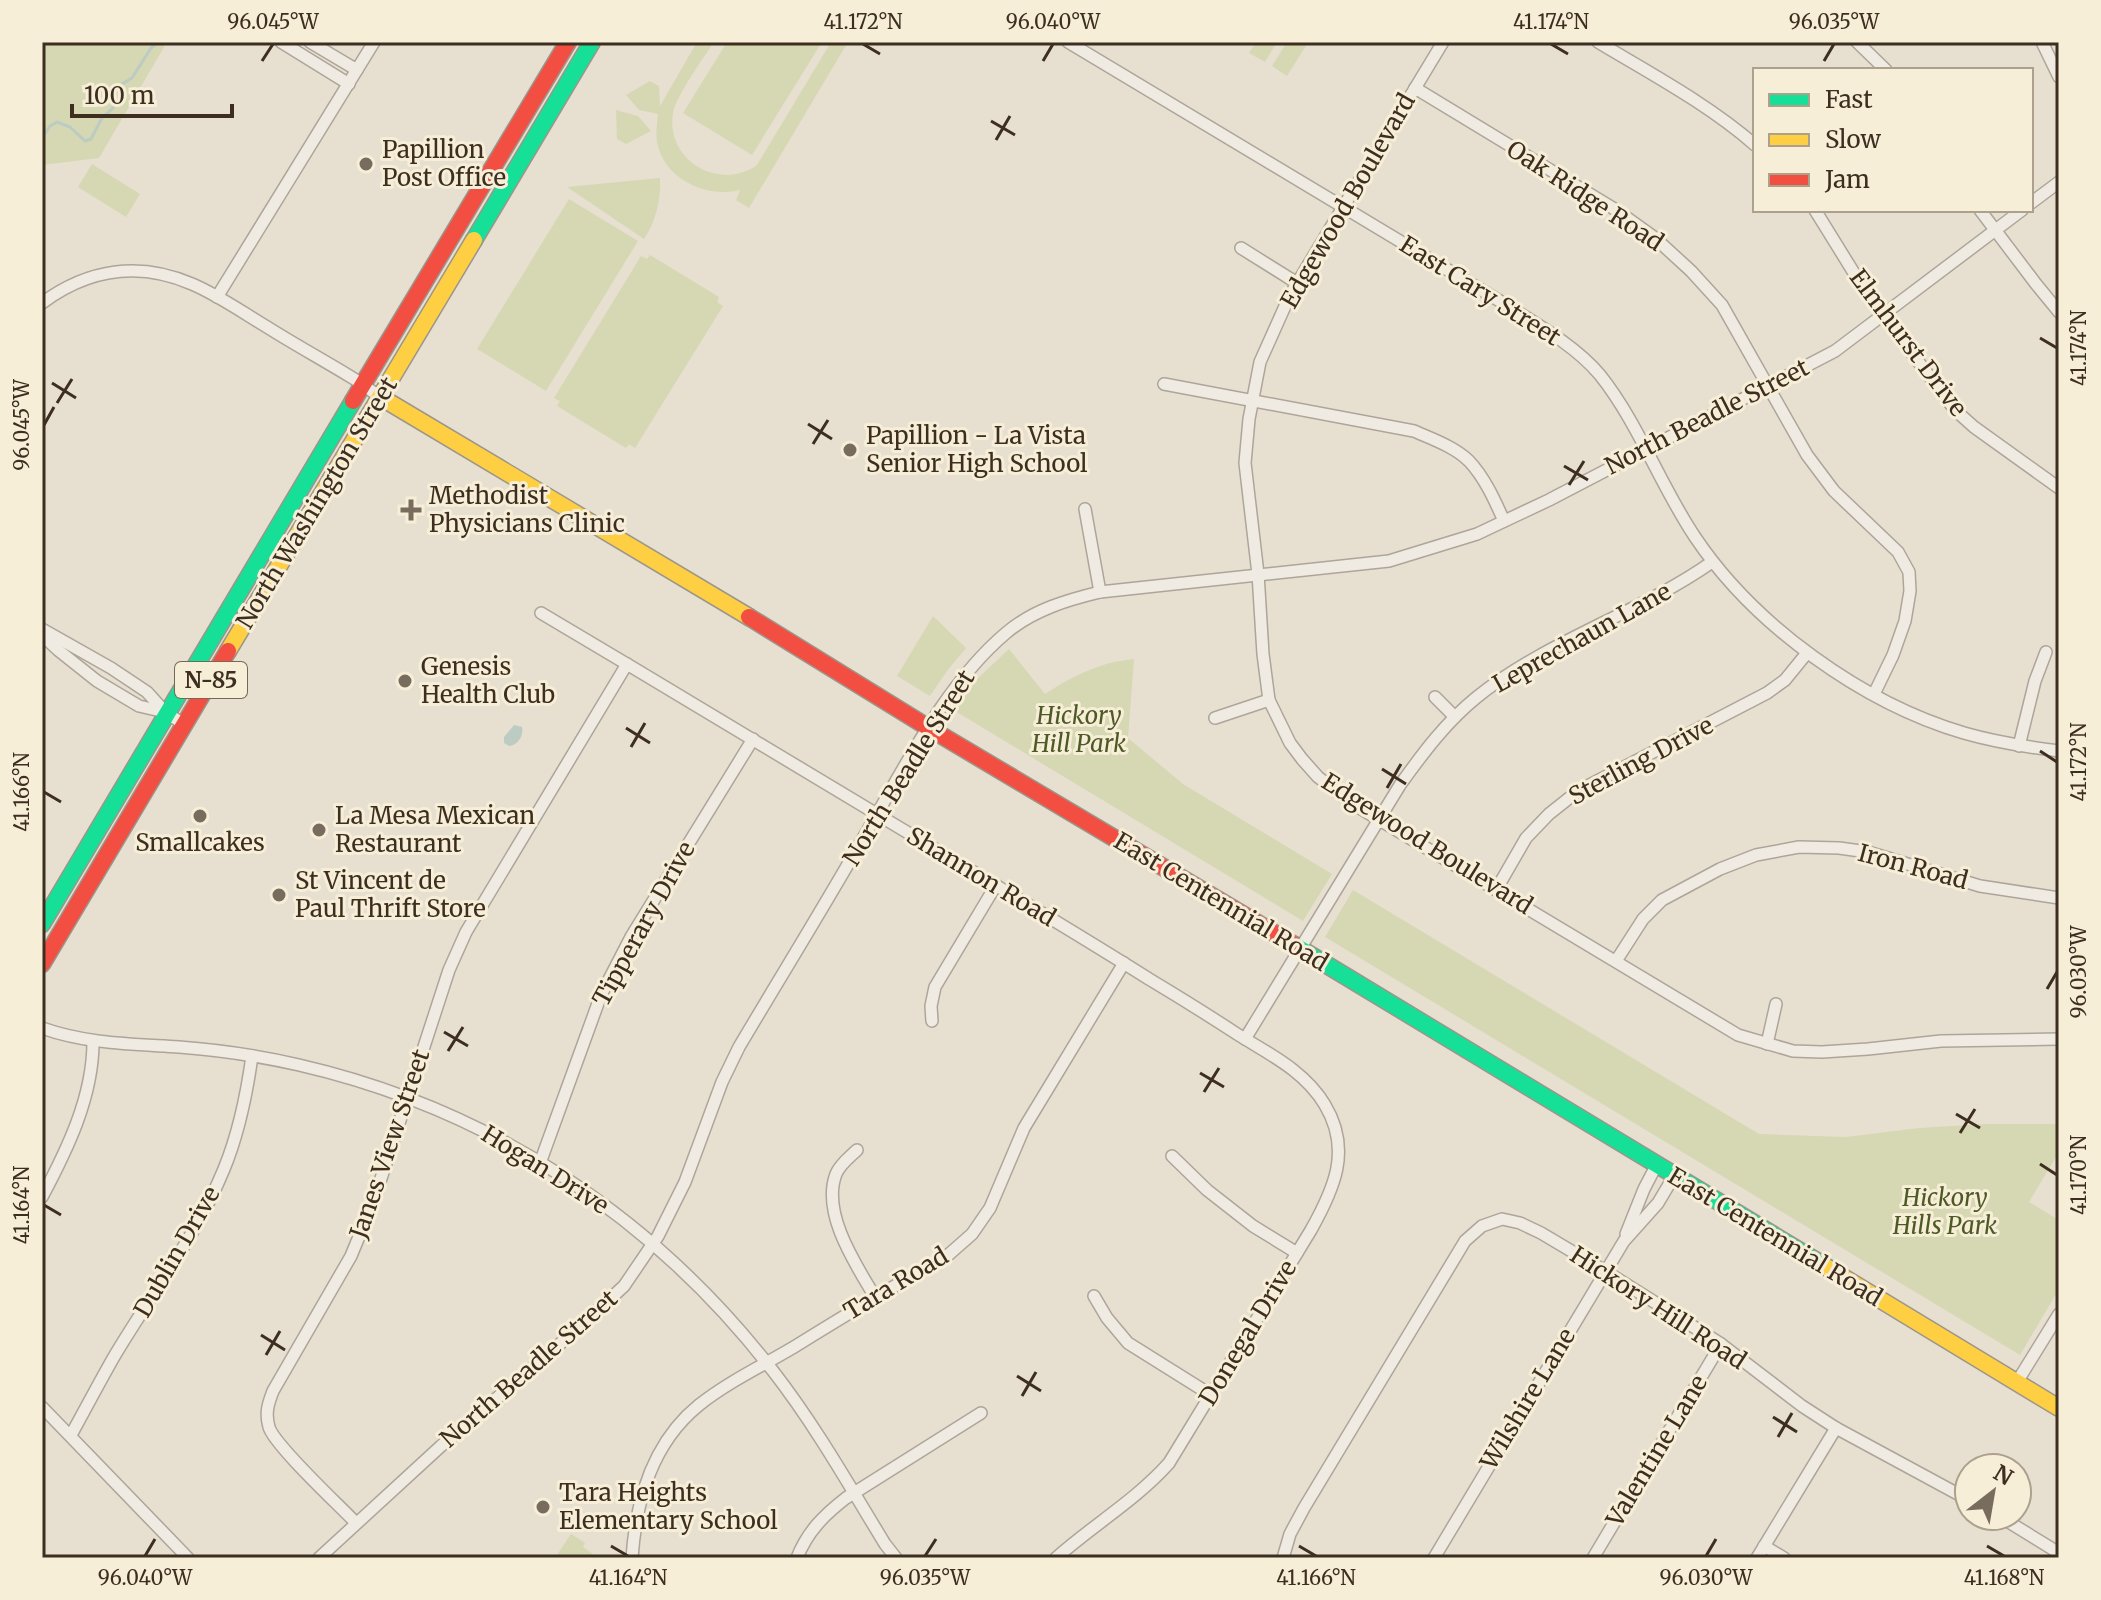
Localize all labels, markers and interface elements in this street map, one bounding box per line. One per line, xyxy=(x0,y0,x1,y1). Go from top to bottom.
text: 96.045°W xyxy=(227,9,320,34)
text: 41.172°N xyxy=(824,9,903,34)
text: 96.040°W xyxy=(1006,9,1101,34)
text: 41.174°N xyxy=(1513,9,1589,34)
text: 96.035°W xyxy=(1789,9,1880,34)
scale bar xyxy=(72,68,232,118)
legend xyxy=(1753,68,2033,212)
text: 100 m xyxy=(84,80,155,111)
text: Fast xyxy=(1825,84,1873,115)
street label: Edgewood Boulevard xyxy=(1273,88,1422,314)
text: Slow xyxy=(1825,124,1881,155)
street label: Oak Ridge Road xyxy=(1501,133,1670,258)
place label: Papillion Post Office xyxy=(382,134,506,193)
marker: Papillion Post Office xyxy=(357,155,375,173)
text: Jam xyxy=(1824,164,1870,195)
street label: East Cary Street xyxy=(1394,229,1567,353)
street label: Elmhurst Drive xyxy=(1843,263,1974,423)
text: 41.174°N xyxy=(2066,310,2091,386)
street label: North Beadle Street xyxy=(1599,351,1815,481)
street label: North Washington Street xyxy=(229,371,404,634)
text: 96.045°W xyxy=(9,378,34,471)
place label: Papillion - La Vista Senior High School xyxy=(866,420,1088,479)
marker: Papillion - La Vista Senior High School xyxy=(841,441,859,459)
place label: Methodist Physicians Clinic xyxy=(429,480,625,539)
marker: Methodist Physicians Clinic xyxy=(400,499,422,521)
street label: Leprechaun Lane xyxy=(1487,576,1676,699)
place label: Genesis Health Club xyxy=(421,651,555,710)
road number: N-85 xyxy=(175,662,247,698)
street label: North Beadle Street xyxy=(836,664,982,871)
marker: Genesis Health Club xyxy=(396,672,414,690)
park label: Hickory Hill Park xyxy=(1031,700,1126,759)
street label: Sterling Drive xyxy=(1563,710,1718,812)
text: 41.172°N xyxy=(2066,722,2091,801)
text: 41.166°N xyxy=(9,752,34,832)
street label: Edgewood Boulevard xyxy=(1316,766,1539,921)
place label: La Mesa Mexican Restaurant xyxy=(335,800,535,859)
marker: Smallcakes xyxy=(191,807,209,825)
street label: Shannon Road xyxy=(901,820,1061,933)
marker: La Mesa Mexican Restaurant xyxy=(310,821,328,839)
street label: East Centennial Road xyxy=(1108,825,1334,978)
place label: Smallcakes xyxy=(135,827,265,858)
street label: Tipperary Drive xyxy=(586,836,702,1011)
street label: Iron Road xyxy=(1855,837,1971,896)
place label: St Vincent de Paul Thrift Store xyxy=(295,865,486,924)
marker: St Vincent de Paul Thrift Store xyxy=(270,886,288,904)
text: 96.030°W xyxy=(2066,924,2091,1019)
street label: Janes View Street xyxy=(342,1045,437,1243)
street label: Hogan Drive xyxy=(476,1118,615,1221)
text: 41.170°N xyxy=(2066,1135,2091,1215)
street label: East Centennial Road xyxy=(1662,1160,1888,1313)
text: 41.164°N xyxy=(9,1165,34,1244)
street label: Dublin Drive xyxy=(127,1181,227,1323)
park label: Hickory Hills Park xyxy=(1892,1182,1997,1241)
street label: Hickory Hill Road xyxy=(1564,1239,1752,1376)
street label: Tara Road xyxy=(838,1240,954,1327)
street label: Donegal Drive xyxy=(1192,1254,1303,1411)
street label: North Beadle Street xyxy=(434,1283,624,1454)
street label: Wilshire Lane xyxy=(1473,1322,1582,1476)
street label: Valentine Lane xyxy=(1599,1369,1714,1533)
north arrow xyxy=(1953,1452,2033,1532)
text: N xyxy=(1989,1458,2018,1492)
place label: Tara Heights Elementary School xyxy=(559,1477,778,1536)
marker: Tara Heights Elementary School xyxy=(534,1498,552,1516)
text: 96.040°W xyxy=(98,1565,193,1590)
text: 41.164°N xyxy=(589,1565,668,1590)
text: 96.035°W xyxy=(880,1565,971,1590)
text: 41.166°N xyxy=(1276,1565,1356,1590)
text: 96.030°W xyxy=(1659,1565,1754,1590)
text: 41.168°N xyxy=(1964,1565,2045,1590)

